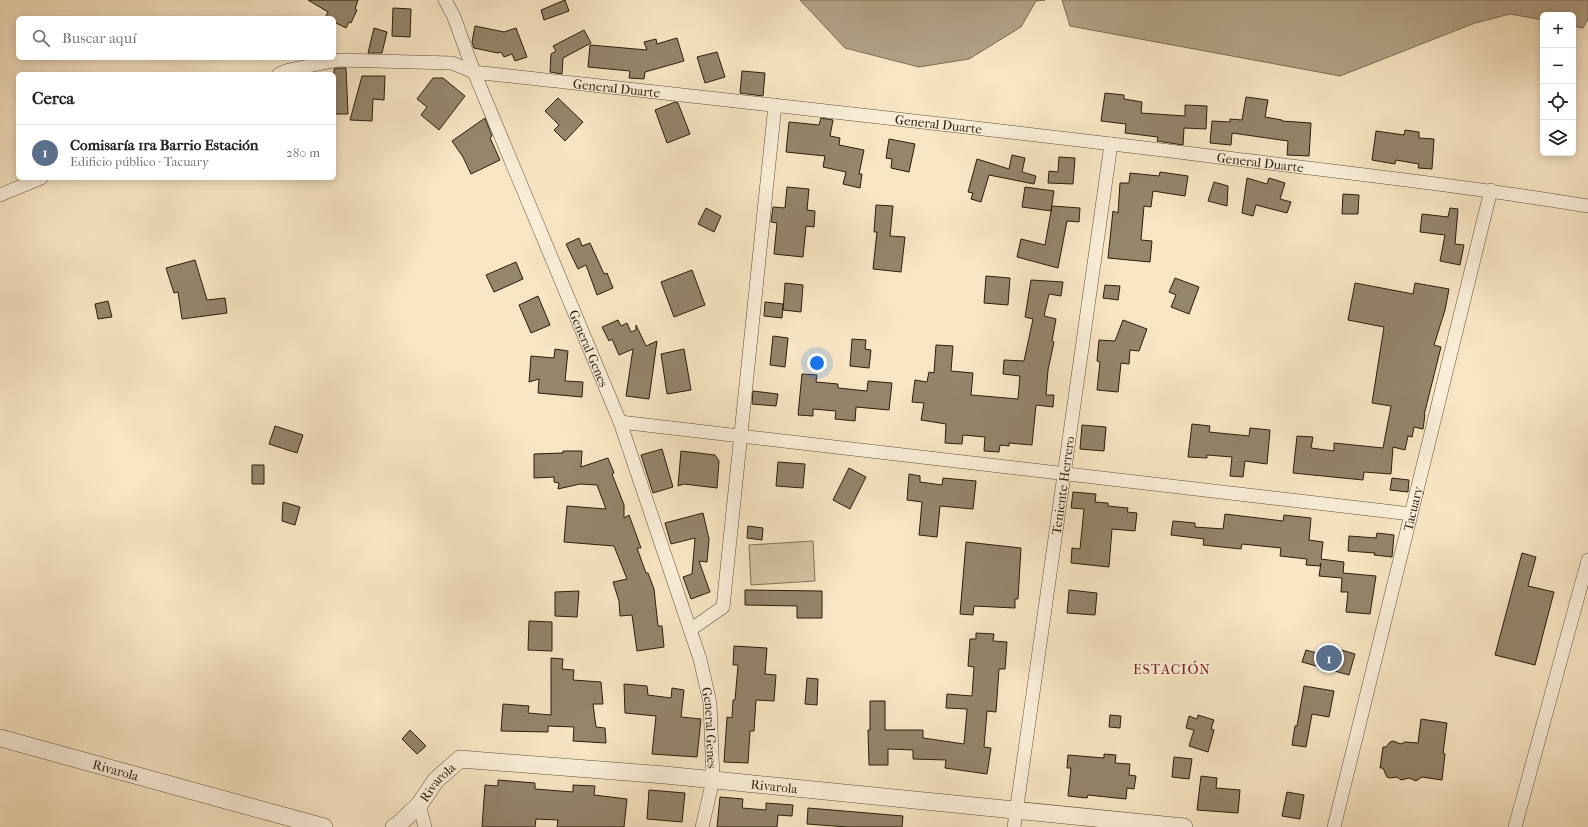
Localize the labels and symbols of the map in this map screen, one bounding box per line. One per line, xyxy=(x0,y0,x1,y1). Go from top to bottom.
street label: General Duarte xyxy=(572,76,661,101)
street label: General Duarte xyxy=(894,112,983,137)
street label: General Duarte xyxy=(1216,150,1305,175)
street label: General Genes xyxy=(566,308,612,389)
your location xyxy=(807,353,827,373)
street label: Teniente Herrero xyxy=(1049,435,1077,536)
street label: Tacuary xyxy=(1400,484,1426,532)
pin: 1 xyxy=(1316,643,1342,673)
district label: ESTACIÓN xyxy=(1133,660,1211,678)
street label: General Genes xyxy=(699,686,720,769)
street label: Rivarola xyxy=(91,757,141,784)
street label: Rivarola xyxy=(417,759,459,805)
street label: Rivarola xyxy=(750,777,799,796)

